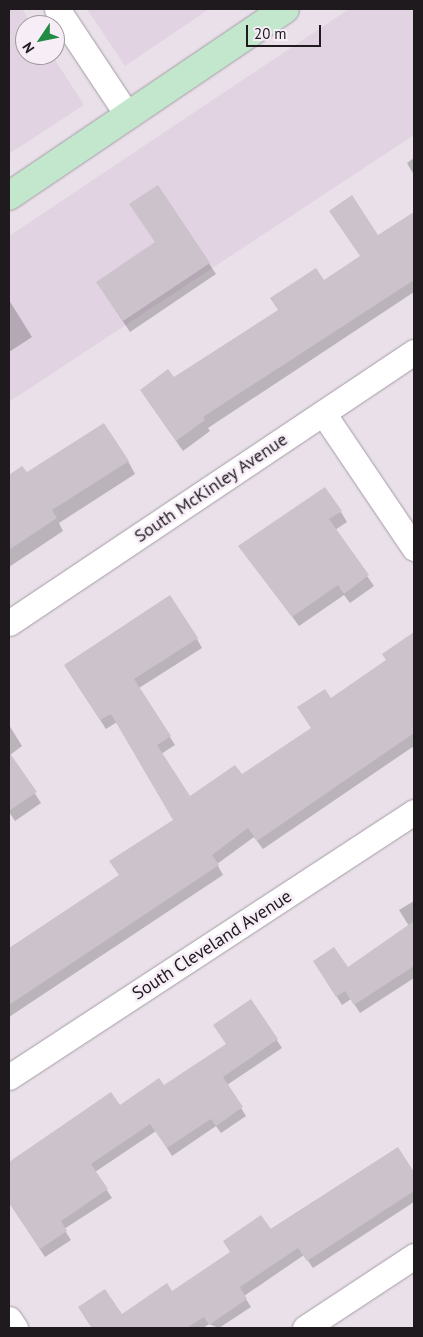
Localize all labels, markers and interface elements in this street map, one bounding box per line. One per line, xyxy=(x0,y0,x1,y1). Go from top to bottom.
north arrow xyxy=(15,15,65,65)
scale bar xyxy=(248,15,323,47)
text: 20 m xyxy=(254,24,287,43)
text: N xyxy=(18,39,38,57)
street label: South McKinley Avenue xyxy=(130,428,292,548)
street label: South Cleveland Avenue xyxy=(128,885,296,1005)

